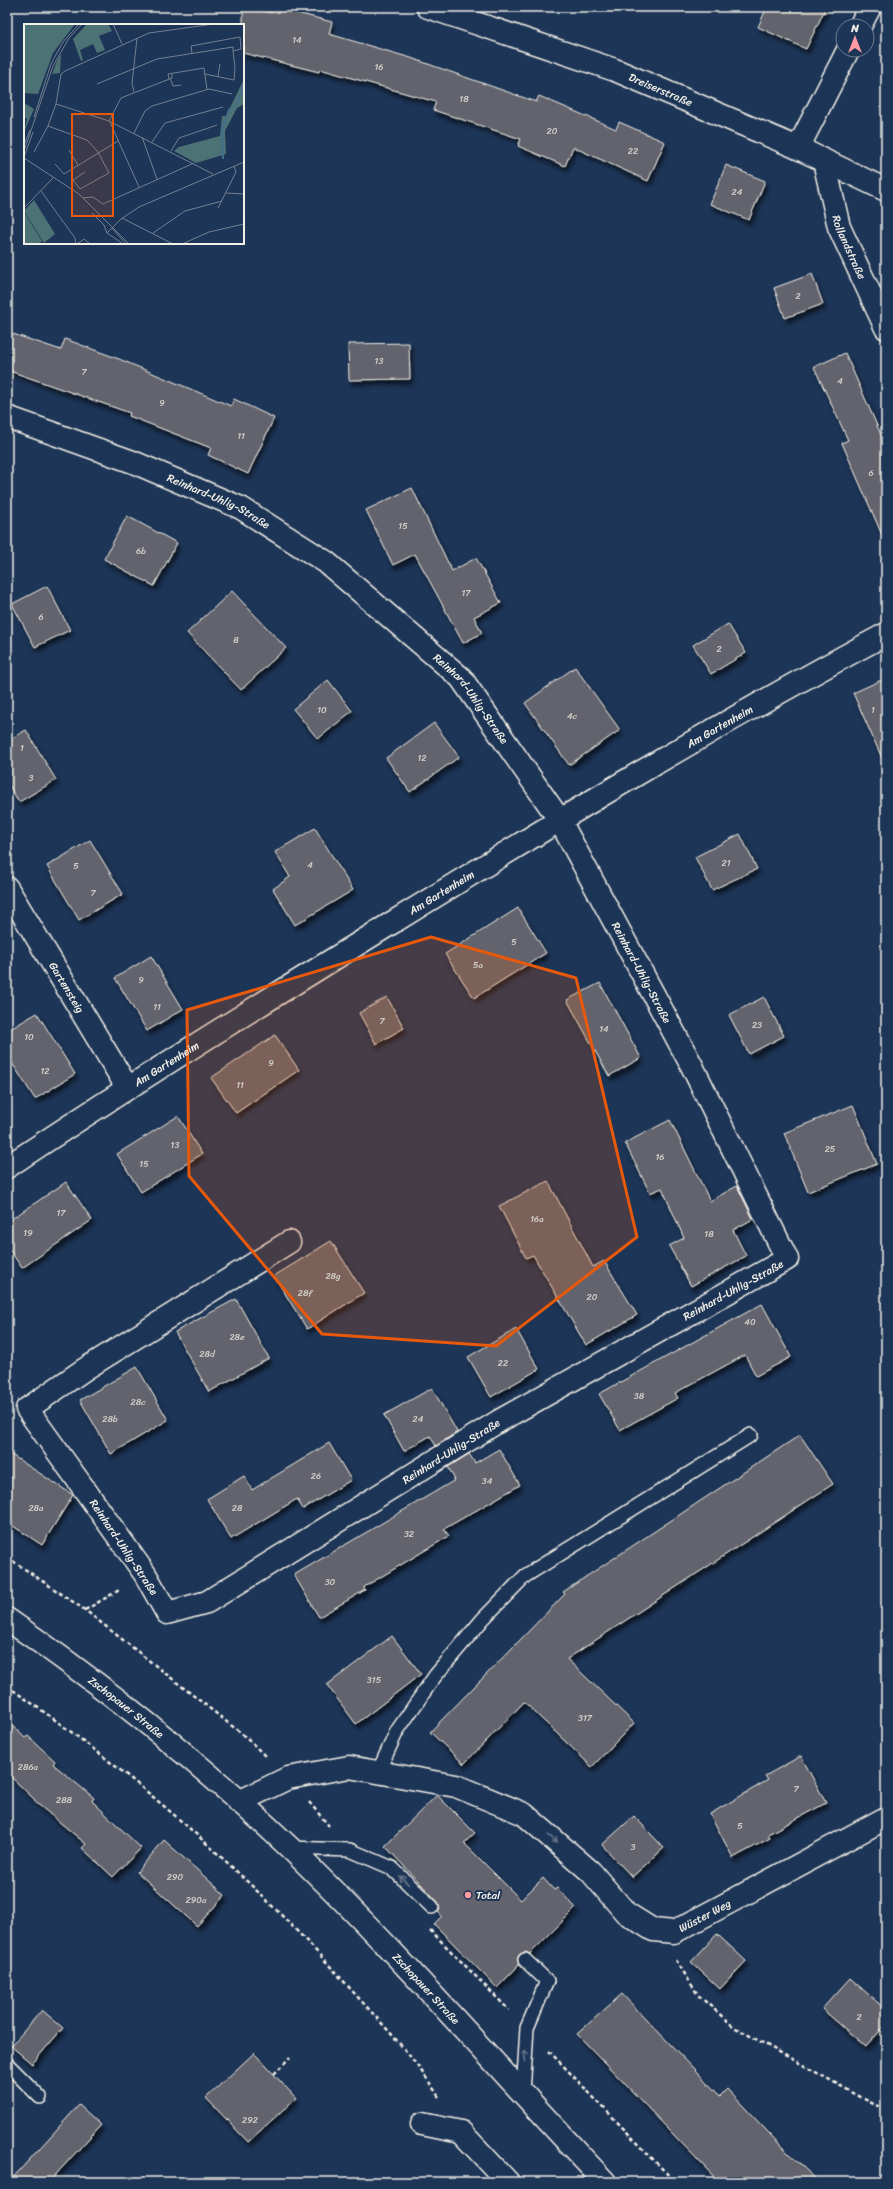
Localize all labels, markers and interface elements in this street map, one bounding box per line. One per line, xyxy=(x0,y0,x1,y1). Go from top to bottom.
north arrow xyxy=(835,18,875,58)
text: N xyxy=(850,19,859,38)
inset map xyxy=(24,24,244,244)
house number: 14 xyxy=(292,32,302,48)
house number: 16 xyxy=(375,59,383,75)
street label: Dreiserstraße xyxy=(626,68,696,112)
house number: 18 xyxy=(459,91,469,107)
house number: 20 xyxy=(547,123,558,139)
house number: 22 xyxy=(628,143,638,159)
house number: 24 xyxy=(732,184,743,200)
street label: Rollandstraße xyxy=(827,213,871,283)
house number: 2 xyxy=(795,288,801,304)
house number: 13 xyxy=(375,353,383,369)
house number: 7 xyxy=(81,364,87,380)
house number: 4 xyxy=(837,373,843,389)
house number: 9 xyxy=(159,395,165,411)
house number: 11 xyxy=(237,428,245,444)
house number: 6 xyxy=(868,465,874,481)
street label: Reinhard-Uhlig-Straße xyxy=(164,469,274,535)
house number: 15 xyxy=(398,518,408,534)
house number: 6b xyxy=(136,543,146,559)
house number: 17 xyxy=(461,585,471,601)
house number: 6 xyxy=(38,609,44,625)
house number: 8 xyxy=(233,632,239,648)
house number: 2 xyxy=(716,641,722,657)
street label: Reinhard-Uhlig-Straße xyxy=(429,649,514,749)
street label: Am Gartenheim xyxy=(682,700,757,754)
house number: 10 xyxy=(317,702,327,718)
house number: 1 xyxy=(871,702,875,718)
house number: 4c xyxy=(567,708,578,724)
house number: 1 xyxy=(20,740,24,756)
house number: 12 xyxy=(417,750,427,766)
house number: 3 xyxy=(29,770,34,786)
house number: 21 xyxy=(721,855,731,871)
house number: 4 xyxy=(307,857,313,873)
house number: 5 xyxy=(73,858,79,874)
street label: Am Gartenheim xyxy=(404,865,478,921)
house number: 7 xyxy=(90,885,96,901)
street label: Reinhard-Uhlig-Straße xyxy=(606,919,677,1028)
house number: 5 xyxy=(511,934,517,950)
house number: 5a xyxy=(473,957,483,973)
street label: Gartensteig xyxy=(44,958,90,1017)
house number: 9 xyxy=(138,972,144,988)
house number: 11 xyxy=(153,999,161,1015)
house number: 7 xyxy=(379,1013,385,1029)
house number: 23 xyxy=(752,1017,762,1033)
house number: 14 xyxy=(599,1021,609,1037)
house number: 10 xyxy=(24,1029,34,1045)
street label: Am Gartenheim xyxy=(129,1036,203,1092)
house number: 9 xyxy=(268,1055,274,1071)
house number: 12 xyxy=(40,1063,50,1079)
house number: 11 xyxy=(236,1077,244,1093)
house number: 13 xyxy=(171,1137,179,1153)
house number: 25 xyxy=(825,1141,836,1157)
house number: 16 xyxy=(656,1149,664,1165)
house number: 15 xyxy=(139,1156,149,1172)
house number: 17 xyxy=(56,1205,66,1221)
house number: 16a xyxy=(530,1211,544,1227)
house number: 19 xyxy=(23,1225,33,1241)
house number: 18 xyxy=(704,1226,714,1242)
street label: Reinhard-Uhlig-Straße xyxy=(679,1255,788,1326)
house number: 28g xyxy=(325,1268,341,1284)
house number: 28f xyxy=(298,1285,314,1301)
house number: 20 xyxy=(587,1289,598,1305)
house number: 40 xyxy=(744,1314,756,1330)
house number: 28e xyxy=(229,1329,245,1345)
house number: 28d xyxy=(199,1346,216,1362)
house number: 22 xyxy=(498,1355,508,1371)
house number: 38 xyxy=(634,1388,645,1404)
house number: 28c xyxy=(130,1394,146,1410)
house number: 28b xyxy=(102,1411,118,1427)
house number: 24 xyxy=(413,1411,424,1427)
street label: Reinhard-Uhlig-Straße xyxy=(399,1413,505,1489)
house number: 26 xyxy=(311,1468,321,1484)
house number: 34 xyxy=(482,1473,493,1489)
street label: Reinhard-Uhlig-Straße xyxy=(84,1495,163,1600)
house number: 28a xyxy=(28,1500,44,1516)
house number: 28 xyxy=(232,1500,243,1516)
house number: 32 xyxy=(404,1526,414,1542)
house number: 30 xyxy=(325,1574,336,1590)
street label: Zschopauer Straße xyxy=(84,1671,169,1744)
house number: 315 xyxy=(367,1672,382,1688)
house number: 317 xyxy=(578,1710,593,1726)
house number: 286a xyxy=(18,1759,39,1775)
house number: 7 xyxy=(793,1781,799,1797)
house number: 288 xyxy=(56,1792,73,1808)
house number: 5 xyxy=(737,1818,743,1834)
one-way arrow xyxy=(548,1835,559,1844)
house number: 3 xyxy=(631,1839,636,1855)
house number: 290 xyxy=(167,1869,184,1885)
one-way arrow xyxy=(399,1875,409,1885)
place label: Total xyxy=(476,1886,501,1905)
marker: Total xyxy=(463,1890,473,1900)
house number: 290a xyxy=(186,1892,207,1908)
street label: Wüster Weg xyxy=(675,1894,735,1938)
street label: Zschopauer Straße xyxy=(387,1948,465,2029)
house number: 2 xyxy=(856,2009,862,2025)
one-way arrow xyxy=(522,2050,529,2063)
house number: 292 xyxy=(242,2112,258,2128)

